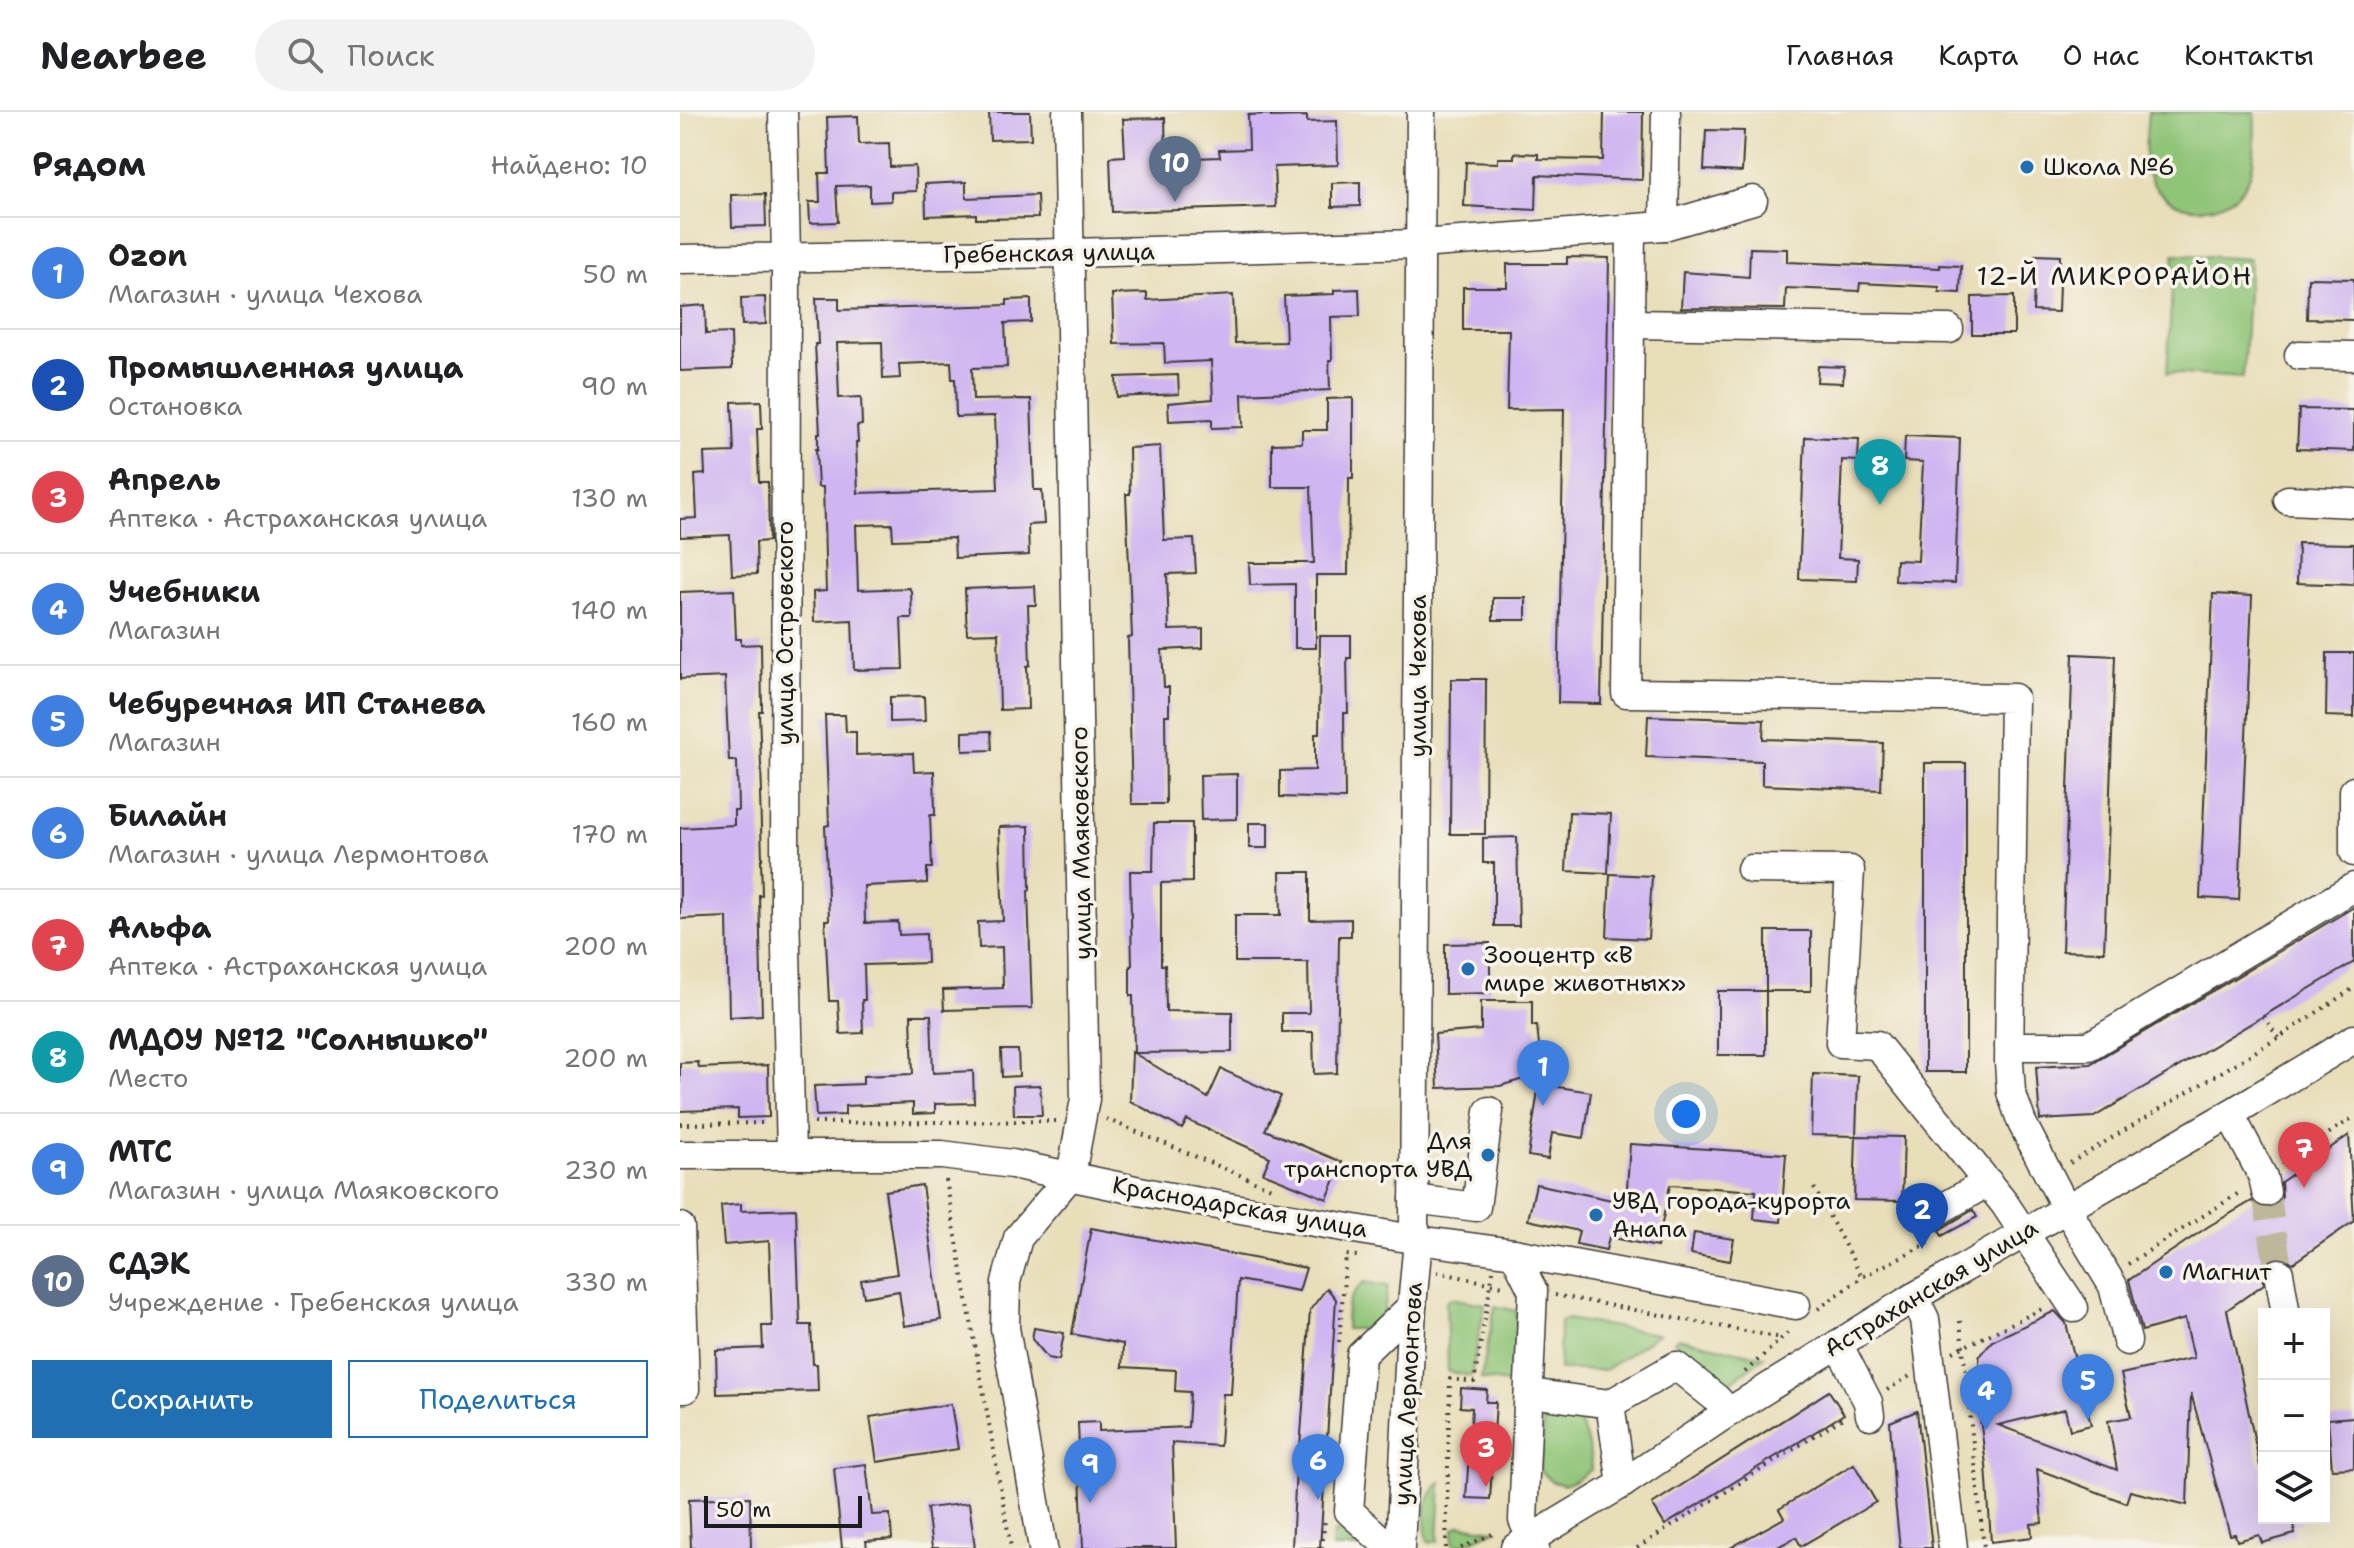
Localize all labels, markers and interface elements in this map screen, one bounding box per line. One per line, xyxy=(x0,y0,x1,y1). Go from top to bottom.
search box xyxy=(255,19,815,91)
text: Nearbee xyxy=(40,30,207,81)
icon: search xyxy=(283,33,327,77)
text: Поиск xyxy=(347,35,435,76)
text: Главная xyxy=(1786,36,1894,74)
text: Карта xyxy=(1938,36,2018,74)
text: О нас xyxy=(2062,36,2140,74)
text: Контакты xyxy=(2184,36,2314,74)
pin: 10 xyxy=(1149,136,1201,202)
text: Рядом xyxy=(32,141,146,187)
text: Найдено: 10 xyxy=(490,147,648,182)
place label: Школа №6 xyxy=(2043,151,2175,183)
marker: Школа №6 xyxy=(2018,158,2036,176)
text: Ozon xyxy=(108,235,187,276)
street label: Гребенская улица xyxy=(943,235,1155,271)
text: 1 xyxy=(52,256,64,291)
text: 50 m xyxy=(583,256,648,291)
district label: 12-Й МИКРОРАЙОН xyxy=(1977,258,2253,293)
text: Магазин · улица Чехова xyxy=(108,276,422,311)
text: Промышленная улица xyxy=(108,347,464,388)
text: 2 xyxy=(49,368,67,403)
text: 90 m xyxy=(581,368,648,403)
text: Остановка xyxy=(108,388,243,423)
pin: 8 xyxy=(1854,439,1906,505)
text: Апрель xyxy=(108,459,221,500)
text: 3 xyxy=(49,480,67,515)
text: 130 m xyxy=(571,480,648,515)
text: Аптека · Астраханская улица xyxy=(108,500,487,535)
street label: улица Островского xyxy=(769,521,801,745)
text: Учебники xyxy=(108,571,260,612)
text: 4 xyxy=(49,592,67,627)
text: 140 m xyxy=(571,592,648,627)
street label: улица Чехова xyxy=(1402,594,1434,757)
text: Магазин xyxy=(108,612,221,647)
text: Чебуречная ИП Станева xyxy=(108,683,485,724)
text: 5 xyxy=(50,704,66,739)
text: 160 m xyxy=(571,704,648,739)
text: Магазин xyxy=(108,724,221,759)
street label: улица Маяковского xyxy=(1063,726,1099,960)
text: Билайн xyxy=(108,795,227,836)
text: 6 xyxy=(49,816,67,851)
text: 170 m xyxy=(571,816,648,851)
text: Магазин · улица Лермонтова xyxy=(108,836,489,871)
text: Альфа xyxy=(108,907,212,948)
text: 7 xyxy=(49,928,67,963)
text: 200 m xyxy=(563,928,648,963)
place label: Зооцентр «В мире животных» xyxy=(1484,939,1686,999)
text: Аптека · Астраханская улица xyxy=(108,948,487,983)
marker: Зооцентр «В мире животных» xyxy=(1459,960,1477,978)
text: МДОУ №12 "Солнышко" xyxy=(108,1019,488,1060)
text: 8 xyxy=(49,1040,67,1075)
text: 200 m xyxy=(563,1040,648,1075)
pin: 1 xyxy=(1517,1040,1569,1106)
text: Место xyxy=(108,1060,189,1095)
your location xyxy=(1666,1094,1706,1134)
pin: 7 xyxy=(2278,1122,2330,1188)
place label: Для транспорта УВД xyxy=(1284,1125,1472,1185)
text: МТС xyxy=(108,1131,172,1172)
marker: Для транспорта УВД xyxy=(1479,1146,1497,1164)
text: 9 xyxy=(49,1152,67,1187)
text: 230 m xyxy=(564,1152,648,1187)
street label: Краснодарская улица xyxy=(1110,1169,1370,1245)
text: Магазин · улица Маяковского xyxy=(108,1172,499,1207)
pin: 2 xyxy=(1896,1183,1948,1249)
place label: УВД города-курорта Анапа xyxy=(1612,1185,1850,1245)
marker: УВД города-курорта Анапа xyxy=(1587,1206,1605,1224)
street label: Астраханская улица xyxy=(1818,1211,2044,1365)
text: СДЭК xyxy=(108,1243,190,1284)
place label: Магнит xyxy=(2182,1256,2272,1288)
marker: Магнит xyxy=(2157,1263,2175,1281)
text: 10 xyxy=(43,1264,73,1299)
text: 330 m xyxy=(564,1264,648,1299)
street label: улица Лермонтова xyxy=(1386,1281,1430,1507)
text: Учреждение · Гребенская улица xyxy=(108,1284,519,1319)
map controls xyxy=(2258,1308,2330,1524)
button: + xyxy=(2258,1308,2330,1380)
pin: 5 xyxy=(2062,1354,2114,1420)
button: Сохранить xyxy=(32,1360,332,1438)
button: Поделиться xyxy=(348,1360,648,1438)
pin: 4 xyxy=(1960,1364,2012,1430)
button: − xyxy=(2258,1380,2330,1452)
pin: 3 xyxy=(1460,1421,1512,1487)
pin: 6 xyxy=(1292,1434,1344,1500)
pin: 9 xyxy=(1064,1437,1116,1503)
button: layers xyxy=(2258,1452,2330,1524)
scale bar xyxy=(704,1492,862,1528)
text: 50 m xyxy=(716,1495,771,1524)

